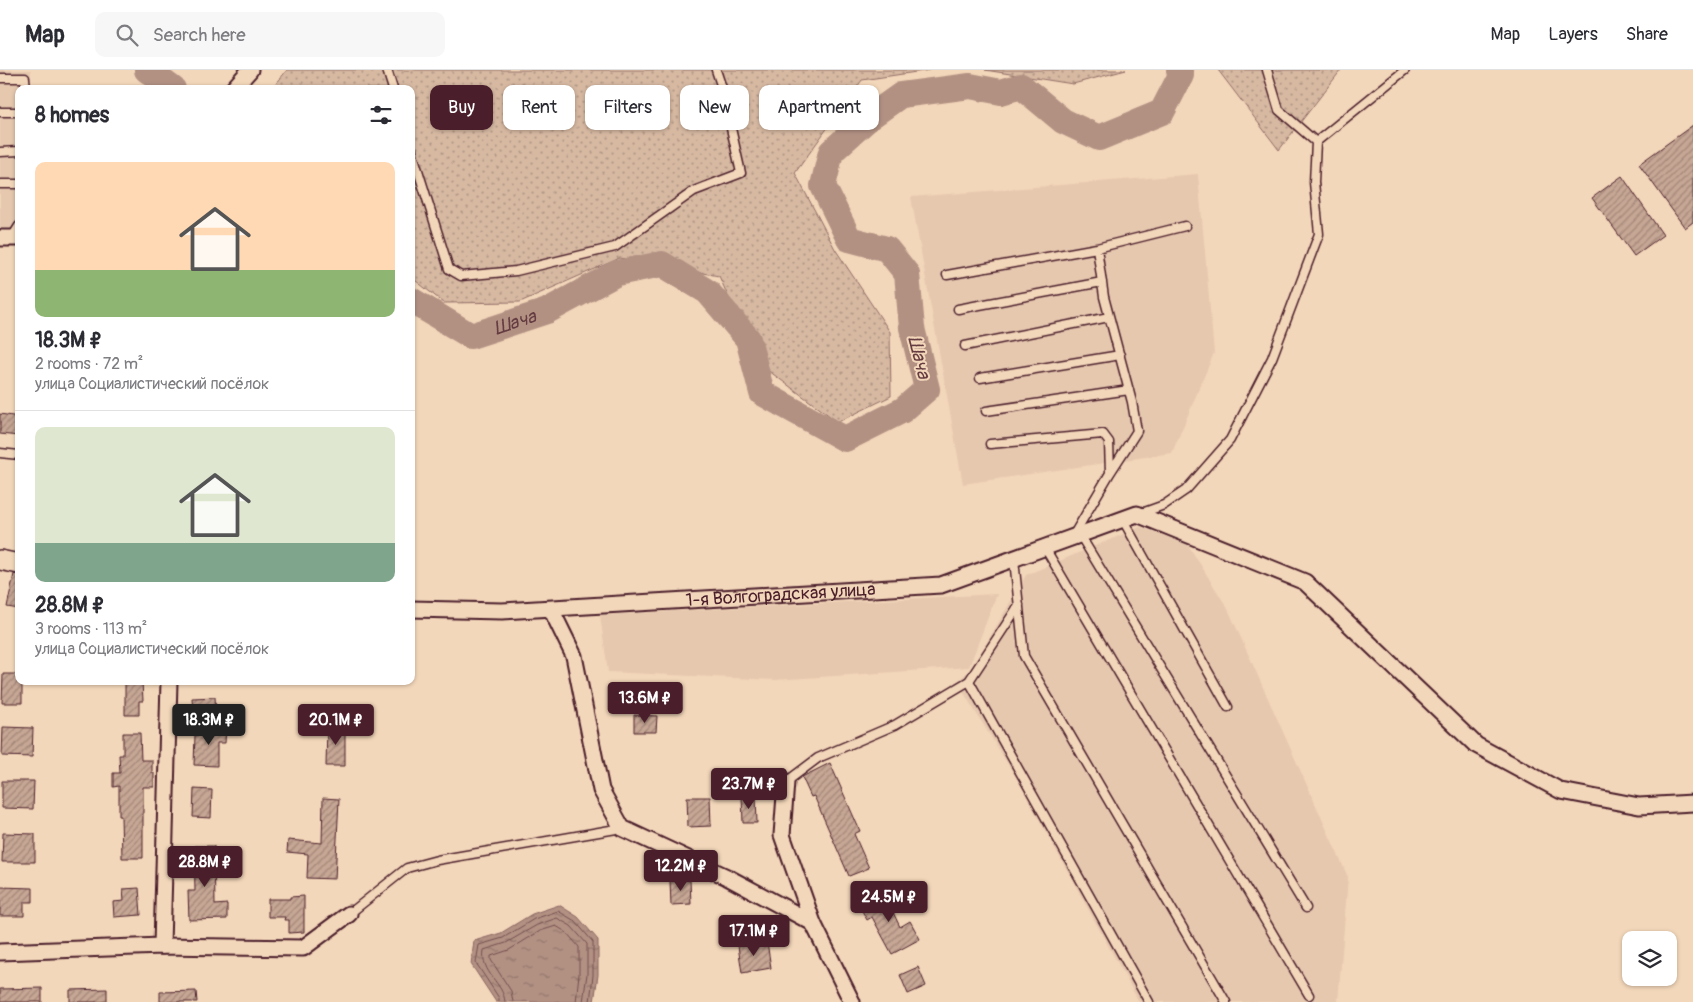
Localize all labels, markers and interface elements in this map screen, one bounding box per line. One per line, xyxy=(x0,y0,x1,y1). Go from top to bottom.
search box xyxy=(95,12,445,57)
text: Map xyxy=(25,20,65,49)
icon: search xyxy=(113,21,141,49)
text: Search here xyxy=(153,23,246,47)
text: Map xyxy=(1491,23,1520,46)
text: Layers xyxy=(1548,23,1598,46)
text: Share xyxy=(1626,23,1668,46)
chip: Buy xyxy=(430,85,493,130)
chip: Rent xyxy=(503,85,575,130)
chip: Filters xyxy=(585,85,670,130)
chip: New xyxy=(680,85,749,130)
chip: Apartment xyxy=(759,85,879,130)
icon: filters xyxy=(367,101,395,129)
text: 8 homes xyxy=(35,102,109,129)
icon: home xyxy=(170,194,260,284)
water label: Шача xyxy=(491,304,540,341)
text: 18.3M ₽ xyxy=(35,327,102,354)
water label: Шача xyxy=(902,334,936,382)
text: 2 rooms · 72 m² xyxy=(35,354,143,374)
text: улица Социалистический посёлок xyxy=(35,374,269,394)
icon: home xyxy=(170,460,260,550)
street label: 1-я Волгоградская улица xyxy=(685,578,876,612)
text: 28.8M ₽ xyxy=(35,592,105,619)
text: 3 rooms · 113 m² xyxy=(35,619,147,639)
text: улица Социалистический посёлок xyxy=(35,639,269,659)
pin: 13.6M ₽ xyxy=(599,682,691,724)
text: 13.6M ₽ xyxy=(619,688,671,708)
pin: 18.3M ₽ xyxy=(163,704,255,746)
pin: 20.1M ₽ xyxy=(290,704,382,746)
text: 18.3M ₽ xyxy=(183,710,235,730)
text: 20.1M ₽ xyxy=(309,710,363,730)
pin: 23.7M ₽ xyxy=(703,768,795,810)
text: 23.7M ₽ xyxy=(722,774,776,794)
pin: 28.8M ₽ xyxy=(159,846,251,888)
pin: 12.2M ₽ xyxy=(635,850,727,892)
text: 28.8M ₽ xyxy=(178,852,232,872)
text: 12.2M ₽ xyxy=(655,856,707,876)
pin: 24.5M ₽ xyxy=(843,880,935,923)
text: 24.5M ₽ xyxy=(862,887,917,907)
pin: 17.1M ₽ xyxy=(708,914,800,957)
text: 17.1M ₽ xyxy=(729,921,779,941)
map controls xyxy=(1622,931,1677,986)
button: layers xyxy=(1622,931,1677,986)

